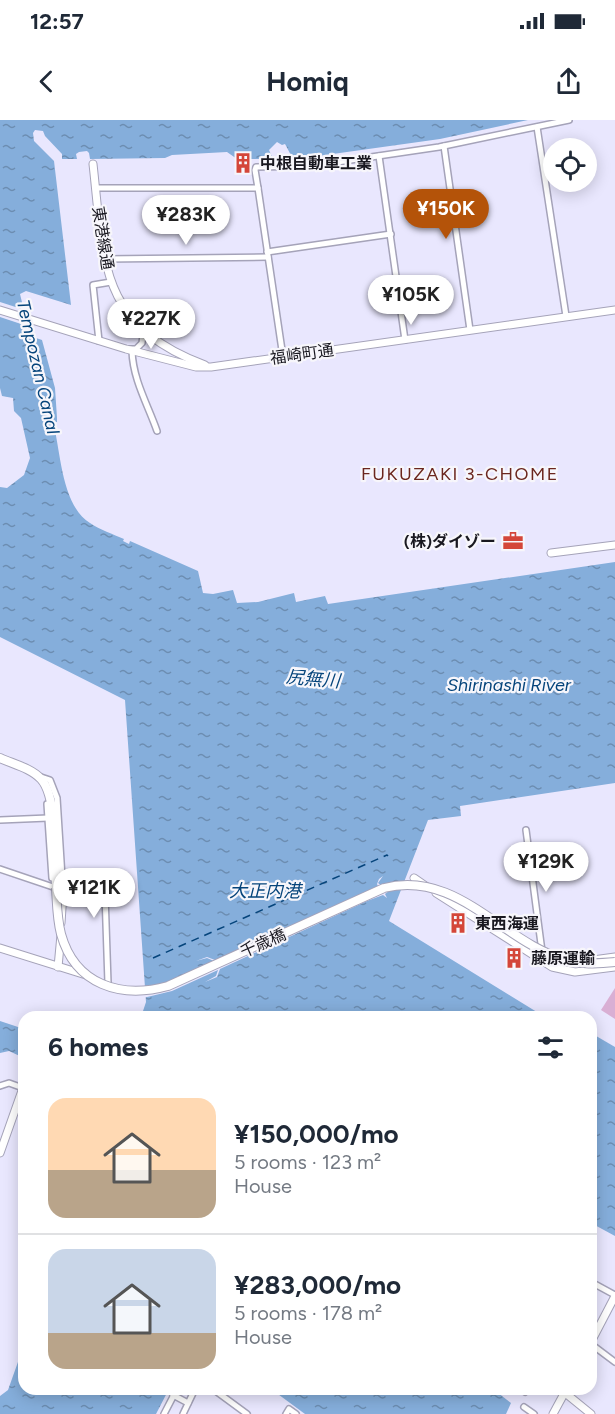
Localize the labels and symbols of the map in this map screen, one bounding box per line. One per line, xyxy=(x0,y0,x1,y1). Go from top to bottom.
building icon: 中根自動車工業 xyxy=(231,151,255,175)
place label: 中根自動車工業 xyxy=(260,154,372,173)
pin: ¥150K xyxy=(404,189,488,240)
pin: ¥283K xyxy=(144,195,228,246)
street label: 東港線通 xyxy=(89,205,117,271)
pin: ¥105K xyxy=(369,275,453,326)
water label: Tempozan Canal xyxy=(12,298,64,437)
pin: ¥227K xyxy=(109,299,193,350)
street label: 福崎町通 xyxy=(269,340,335,368)
district label: FUKUZAKI 3-CHOME xyxy=(361,463,559,485)
office icon: (株)ダイゾー xyxy=(501,529,525,553)
place label: (株)ダイゾー xyxy=(404,532,496,551)
water label: 尻無川 xyxy=(285,666,343,692)
water label: Shirinashi River xyxy=(447,674,572,696)
pin: ¥129K xyxy=(504,842,588,893)
pin: ¥121K xyxy=(52,868,136,919)
water label: 大正内港 xyxy=(229,880,304,902)
building icon: 東西海運 xyxy=(446,911,470,935)
place label: 東西海運 xyxy=(475,914,539,933)
street label: 千歳橋 xyxy=(237,925,289,961)
building icon: 藤原運輸 xyxy=(502,946,526,970)
place label: 藤原運輸 xyxy=(531,949,595,968)

